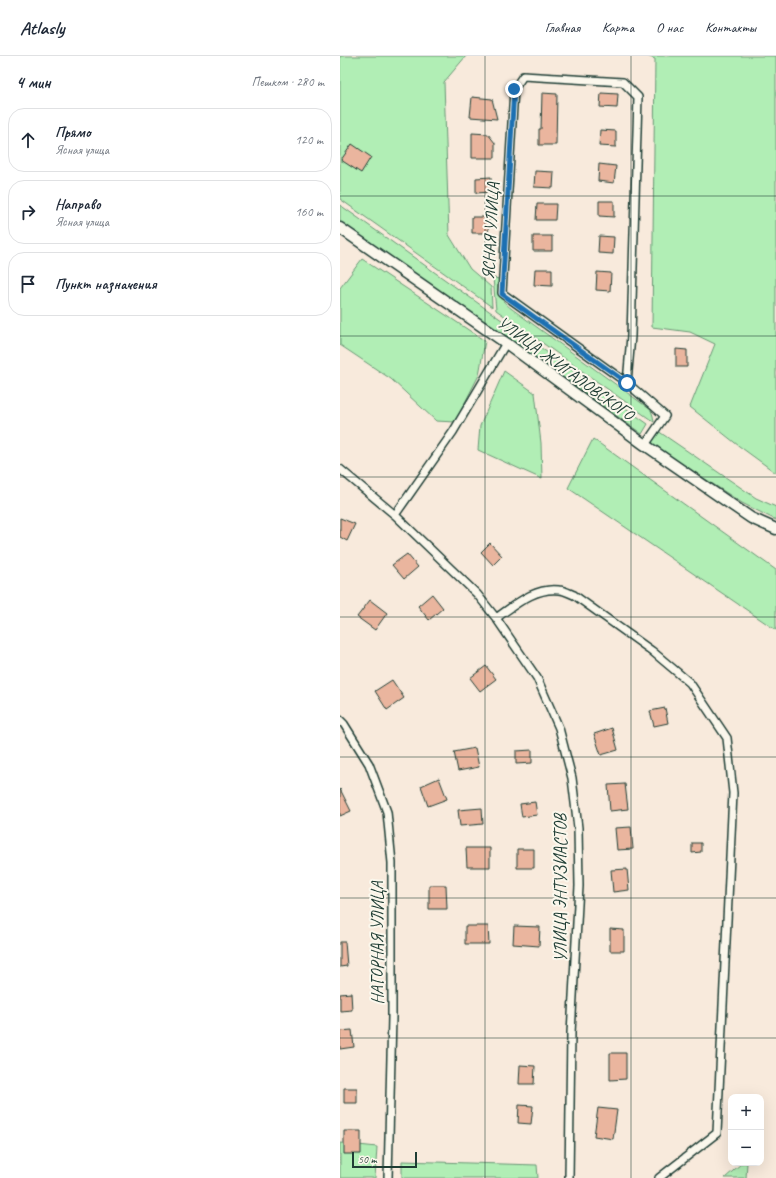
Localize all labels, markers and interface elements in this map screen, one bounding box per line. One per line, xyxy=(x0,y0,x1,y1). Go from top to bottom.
text: Atlasly xyxy=(20,16,64,40)
text: Главная xyxy=(545,19,580,36)
text: Карта xyxy=(602,19,634,36)
text: О нас xyxy=(656,19,683,36)
text: Контакты xyxy=(705,19,756,36)
text: 4 мин xyxy=(16,72,51,93)
text: Пешком · 280 m xyxy=(251,74,324,90)
route end xyxy=(505,80,523,98)
text: Прямо xyxy=(55,123,91,142)
icon: ahead xyxy=(17,129,39,151)
text: 120 m xyxy=(295,132,323,148)
text: Ясная улица xyxy=(55,142,109,158)
street label: ЯСНАЯ УЛИЦА xyxy=(477,181,504,280)
text: Направо xyxy=(55,195,101,214)
icon: right xyxy=(17,201,39,223)
text: 160 m xyxy=(295,204,323,220)
text: Ясная улица xyxy=(55,214,109,230)
icon: arrive xyxy=(17,273,39,295)
text: Пункт назначения xyxy=(55,275,157,294)
street label: УЛИЦА ЖИГАЛОВСКОГО xyxy=(493,312,639,426)
route start xyxy=(618,374,636,392)
street label: УЛИЦА ЭНТУЗИАСТОВ xyxy=(550,812,571,962)
street label: НАГОРНАЯ УЛИЦА xyxy=(367,880,388,1004)
map controls xyxy=(728,1094,764,1166)
button: + xyxy=(728,1094,764,1130)
button: − xyxy=(728,1130,764,1166)
scale bar xyxy=(352,1150,417,1169)
text: 50 m xyxy=(358,1152,377,1166)

